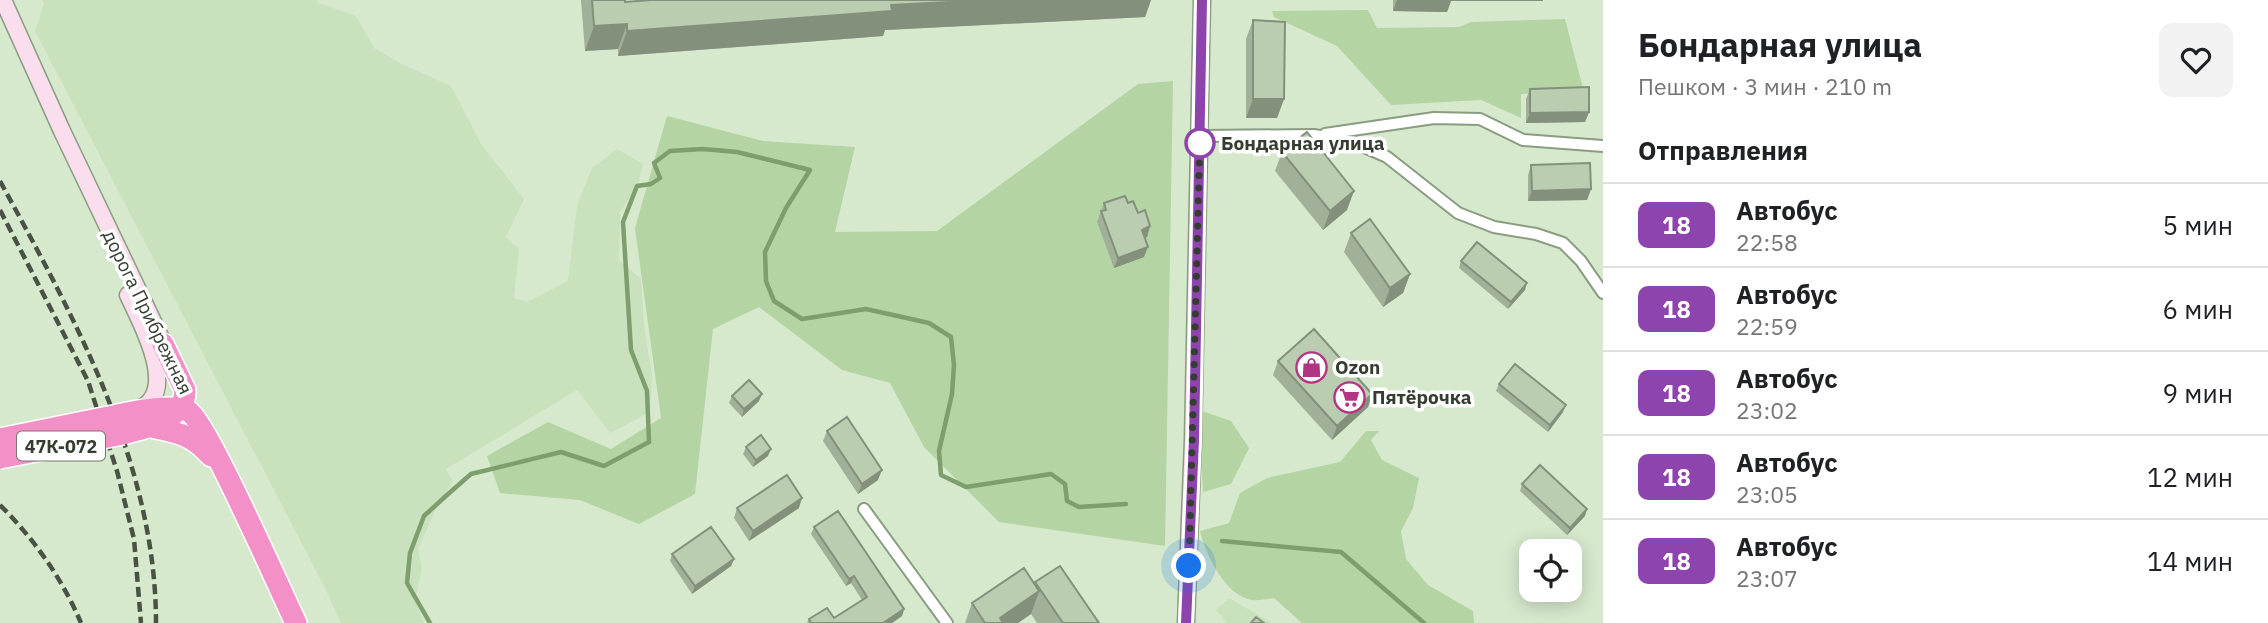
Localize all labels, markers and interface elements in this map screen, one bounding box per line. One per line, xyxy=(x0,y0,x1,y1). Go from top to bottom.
text: Бондарная улица xyxy=(1638,23,1922,66)
button: heart xyxy=(2159,23,2233,97)
text: Пешком · 3 мин · 210 m xyxy=(1638,71,1892,101)
marker: Бондарная улица xyxy=(1185,128,1215,158)
place label: Бондарная улица xyxy=(1221,131,1385,155)
text: Отправления xyxy=(1638,133,1808,167)
text: Автобус xyxy=(1736,193,1838,227)
text: 5 мин xyxy=(2163,208,2233,242)
text: 18 xyxy=(1662,209,1691,241)
street label: дорога Прибрежная xyxy=(98,226,198,398)
text: 22:58 xyxy=(1736,227,1798,257)
text: Автобус xyxy=(1736,277,1838,311)
text: 6 мин xyxy=(2163,292,2233,326)
text: 18 xyxy=(1662,293,1691,325)
text: 22:59 xyxy=(1736,311,1798,341)
shop icon: Ozon xyxy=(1295,350,1329,384)
place label: Ozon xyxy=(1335,355,1380,379)
text: Автобус xyxy=(1736,361,1838,395)
text: 9 мин xyxy=(2163,376,2233,410)
text: 18 xyxy=(1662,377,1691,409)
supermarket icon: Пятёрочка xyxy=(1332,380,1366,414)
place label: Пятёрочка xyxy=(1372,385,1472,409)
text: 23:02 xyxy=(1736,395,1798,425)
road number: 47К-072 xyxy=(17,432,105,461)
text: Автобус xyxy=(1736,445,1838,479)
text: 12 мин xyxy=(2147,460,2233,494)
text: 18 xyxy=(1662,461,1691,493)
text: 23:05 xyxy=(1736,479,1798,509)
text: Автобус xyxy=(1736,529,1838,563)
map controls xyxy=(1519,539,1582,602)
button: locate xyxy=(1519,539,1582,602)
text: 14 мин xyxy=(2147,544,2233,578)
text: 18 xyxy=(1662,545,1691,577)
your location xyxy=(1171,548,1206,583)
text: 23:07 xyxy=(1736,563,1798,593)

